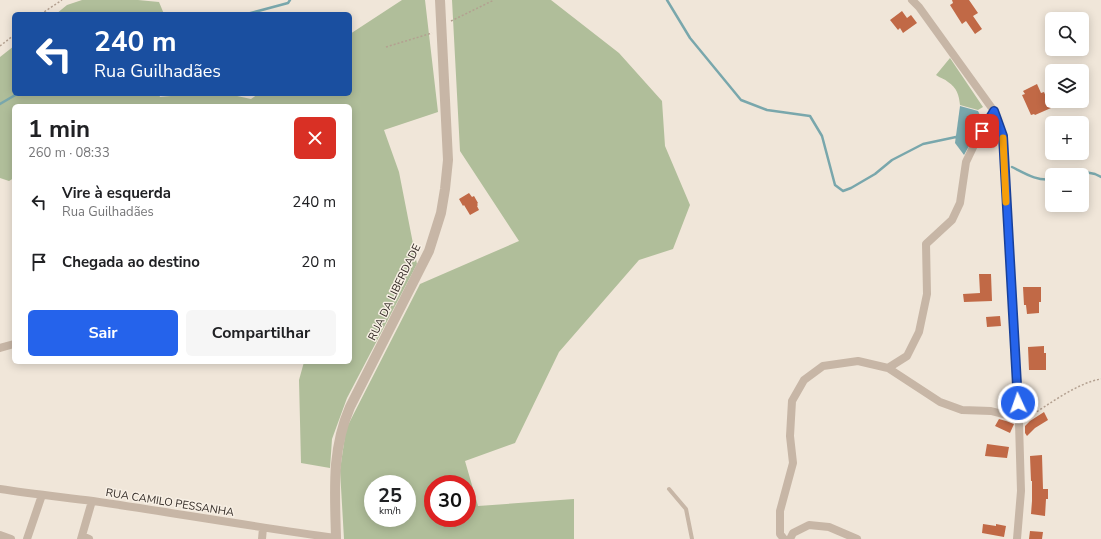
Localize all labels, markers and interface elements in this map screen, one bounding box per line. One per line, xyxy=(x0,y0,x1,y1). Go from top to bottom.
map controls xyxy=(1045,12,1089,212)
button: search xyxy=(1045,12,1089,56)
text: 240 m xyxy=(94,23,177,61)
icon: left xyxy=(28,28,80,80)
text: Rua Guilhadães xyxy=(94,59,221,83)
button: layers xyxy=(1045,64,1089,108)
text: 1 min xyxy=(28,113,90,145)
pin xyxy=(965,114,999,148)
button: + xyxy=(1045,116,1089,160)
button: close xyxy=(294,117,336,159)
icon: arrive xyxy=(971,120,993,142)
text: 260 m · 08:33 xyxy=(28,144,110,162)
button: − xyxy=(1045,168,1089,212)
text: Vire à esquerda xyxy=(62,183,171,203)
icon: left xyxy=(28,191,50,213)
text: 240 m xyxy=(292,192,336,212)
text: Rua Guilhadães xyxy=(62,203,154,221)
street label: RUA DA LIBERDADE xyxy=(365,241,424,343)
icon: arrive xyxy=(28,251,50,273)
text: Chegada ao destino xyxy=(62,252,200,272)
text: 20 m xyxy=(301,252,336,272)
button: Sair xyxy=(28,310,178,356)
button: Compartilhar xyxy=(186,310,336,356)
position arrow xyxy=(997,382,1039,424)
speed limit sign: 30 xyxy=(424,475,476,527)
text: 25 xyxy=(378,482,402,509)
street label: RUA CAMILO PESSANHA xyxy=(105,485,235,520)
text: km/h xyxy=(379,504,401,518)

